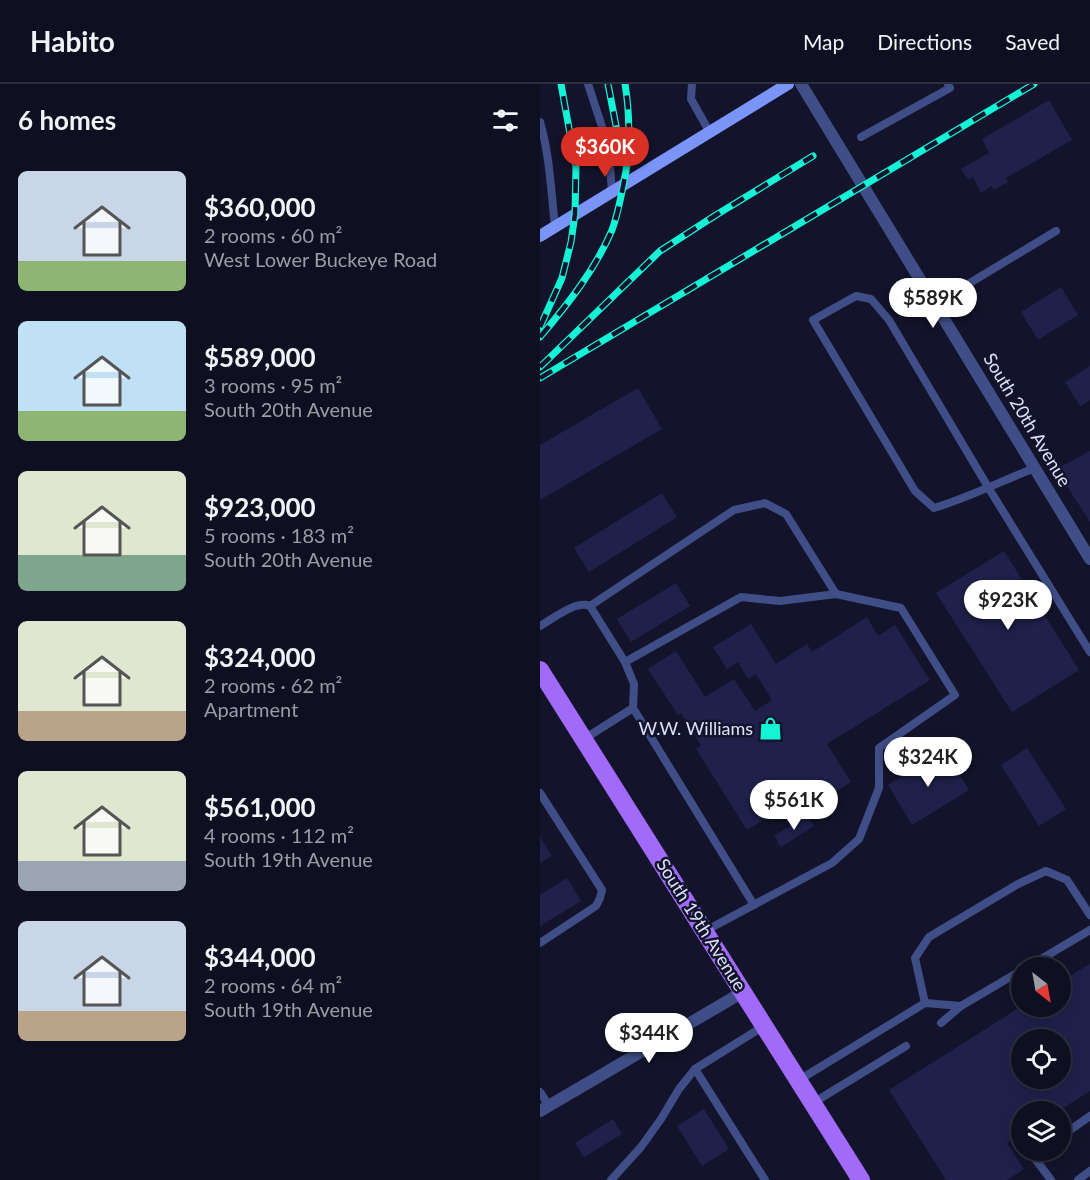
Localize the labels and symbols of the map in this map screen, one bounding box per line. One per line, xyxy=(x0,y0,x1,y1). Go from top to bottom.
pin: $360K xyxy=(563,127,647,178)
pin: $589K xyxy=(891,278,975,329)
street label: South 20th Avenue xyxy=(979,349,1076,490)
pin: $923K xyxy=(966,580,1050,631)
shop icon: W.W. Williams xyxy=(758,716,784,742)
place label: W.W. Williams xyxy=(638,717,753,739)
pin: $324K xyxy=(886,737,970,788)
pin: $561K xyxy=(752,780,836,831)
street label: South 19th Avenue xyxy=(652,854,751,995)
north arrow xyxy=(1011,957,1071,1017)
pin: $344K xyxy=(607,1013,691,1064)

